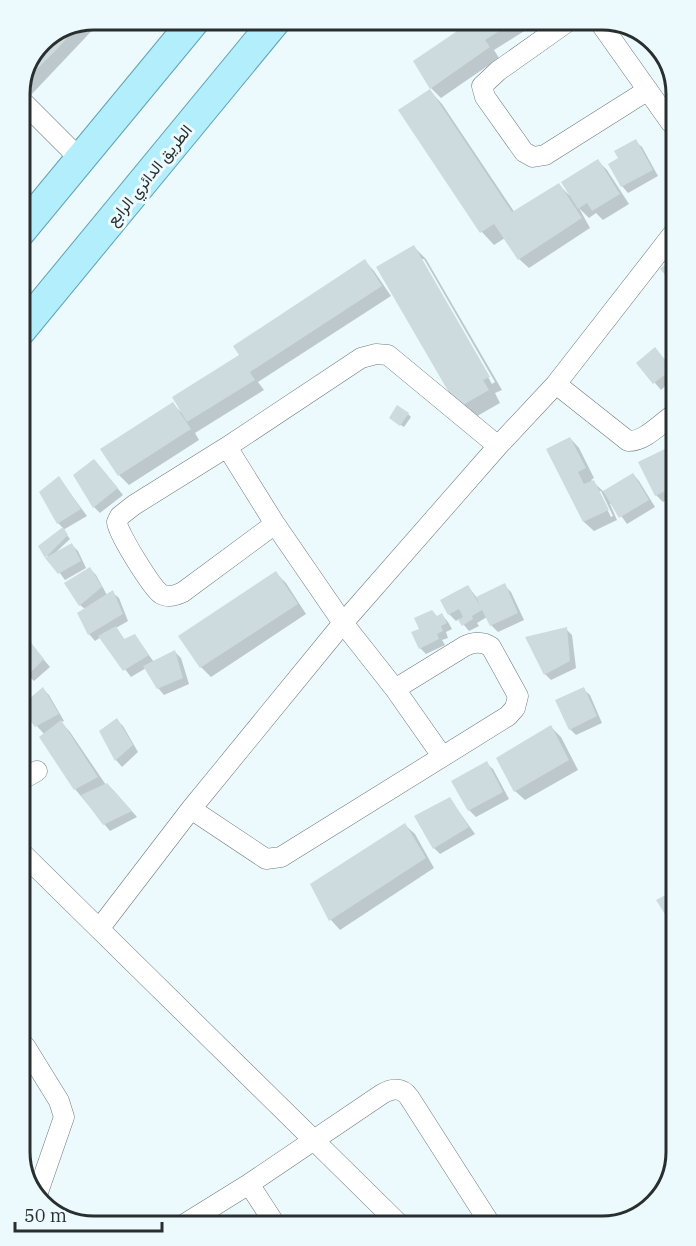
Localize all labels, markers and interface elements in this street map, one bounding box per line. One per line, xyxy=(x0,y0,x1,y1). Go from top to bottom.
street label: الطريق الدائري الرابع xyxy=(102,120,199,232)
scale bar xyxy=(15,1195,162,1233)
text: 50 m xyxy=(24,1204,67,1227)

